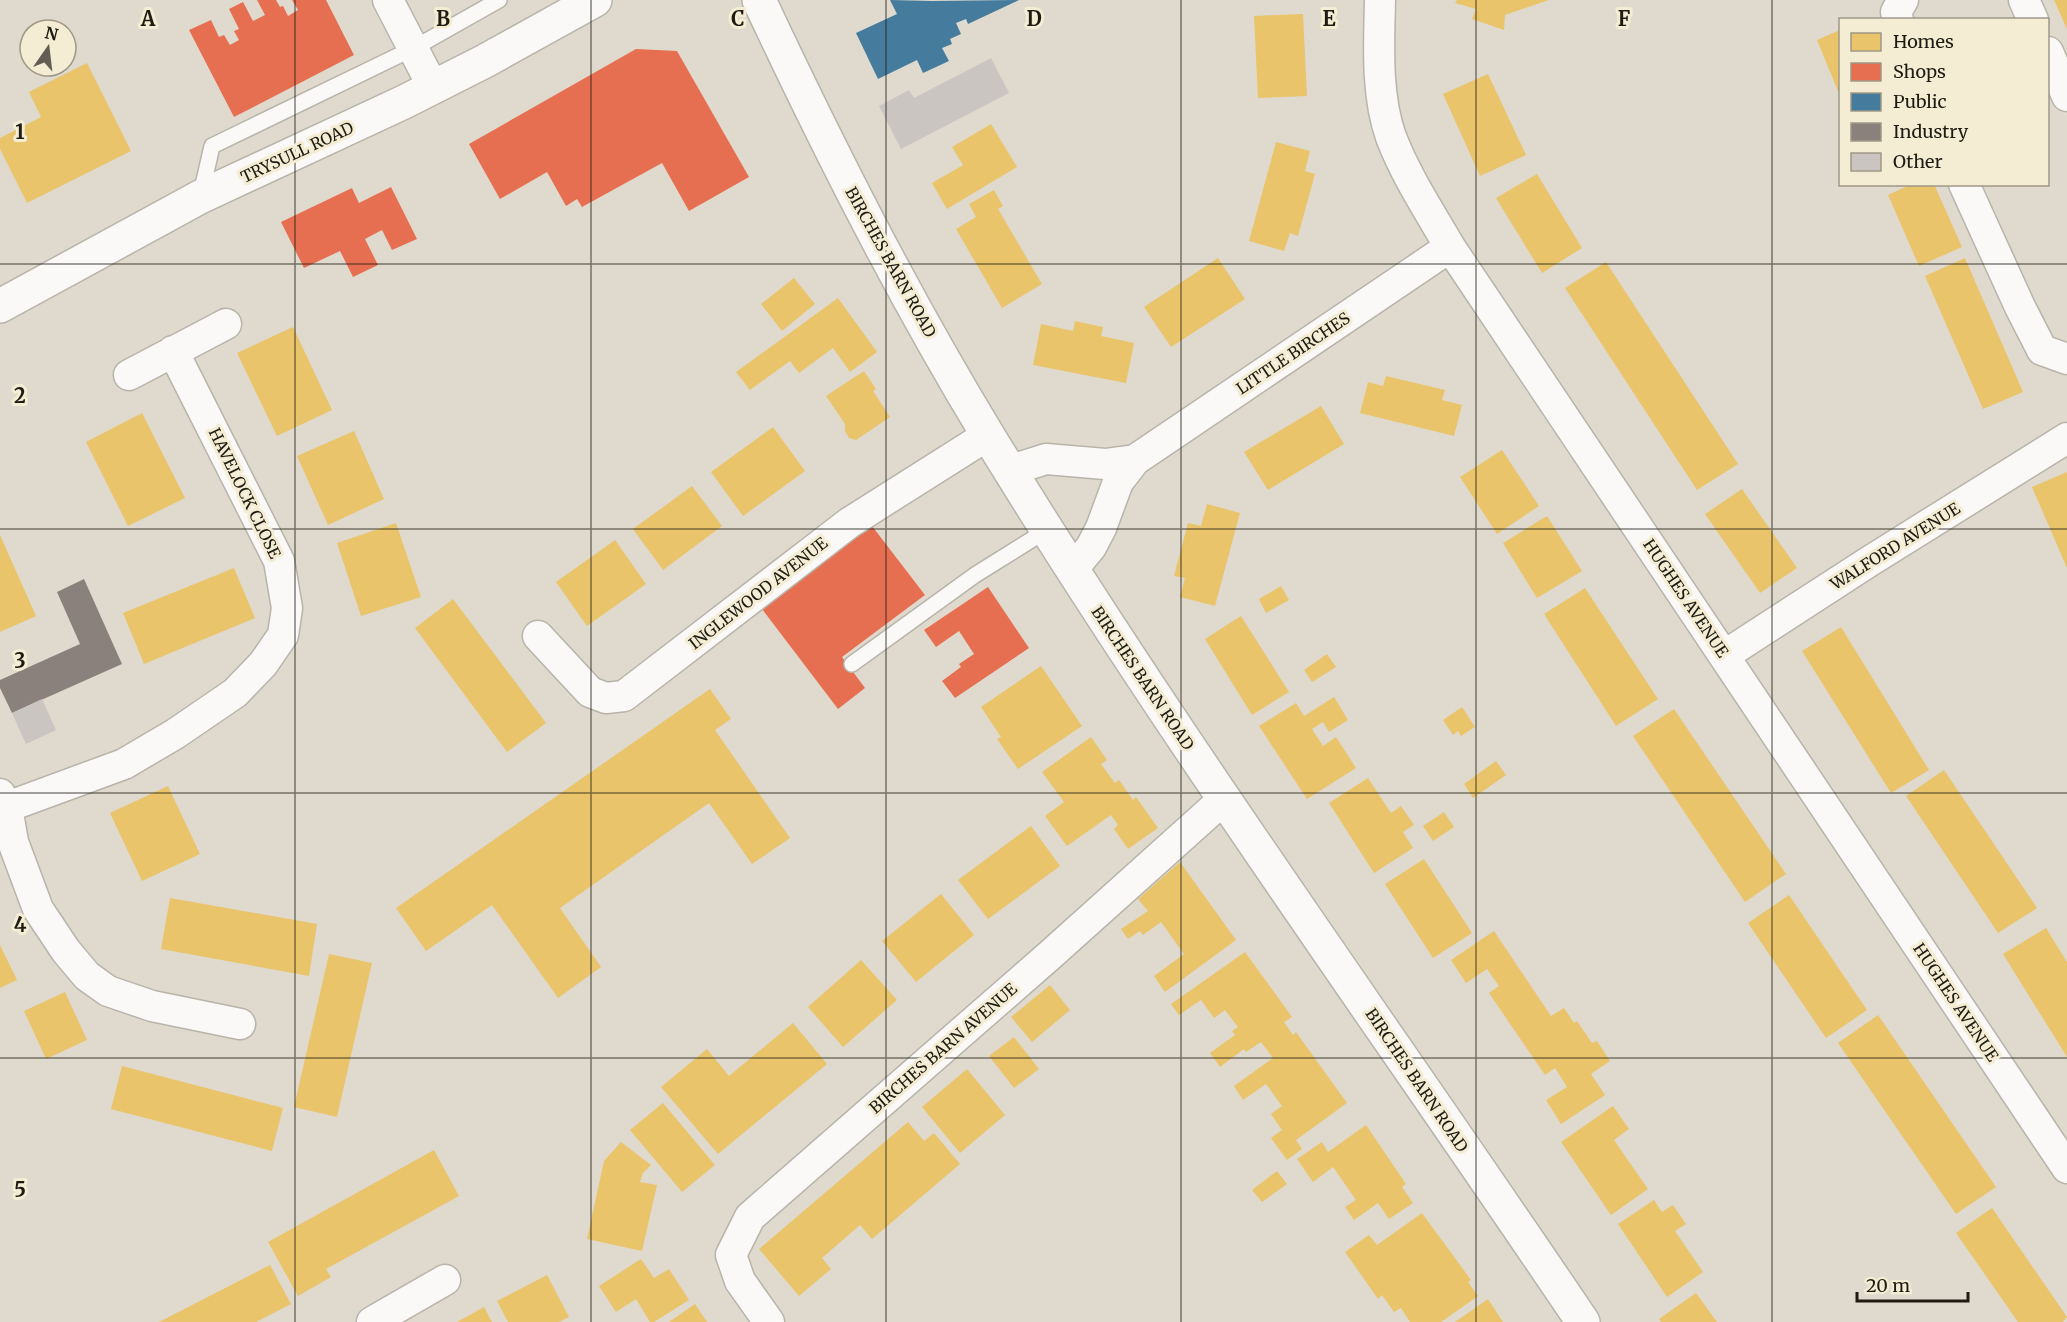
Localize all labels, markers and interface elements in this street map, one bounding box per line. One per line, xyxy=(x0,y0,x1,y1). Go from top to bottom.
text: A xyxy=(140,6,156,31)
text: B xyxy=(436,6,450,31)
text: C xyxy=(731,6,745,31)
text: D xyxy=(1026,6,1042,31)
text: E xyxy=(1322,6,1336,31)
text: F xyxy=(1618,6,1631,31)
north arrow xyxy=(18,18,78,78)
legend xyxy=(1839,18,2049,186)
text: N xyxy=(43,22,61,45)
text: Homes xyxy=(1893,30,1954,53)
text: Shops xyxy=(1893,60,1946,83)
text: Public xyxy=(1893,90,1947,113)
street label: TRYSULL ROAD xyxy=(237,117,357,187)
text: 1 xyxy=(15,119,25,144)
text: Industry xyxy=(1893,120,1969,143)
text: Other xyxy=(1893,150,1943,173)
street label: BIRCHES BARN ROAD xyxy=(841,183,941,341)
street label: LITTLE BIRCHES xyxy=(1232,308,1354,398)
text: 2 xyxy=(14,383,26,408)
street label: HAVELOCK CLOSE xyxy=(205,424,286,562)
street label: WALFORD AVENUE xyxy=(1826,498,1964,594)
street label: INGLEWOOD AVENUE xyxy=(685,532,832,653)
street label: HUGHES AVENUE xyxy=(1639,535,1733,662)
street label: BIRCHES BARN ROAD xyxy=(1087,602,1199,754)
text: 3 xyxy=(14,648,26,673)
text: 4 xyxy=(14,912,27,937)
street label: HUGHES AVENUE xyxy=(1909,939,2003,1066)
street label: BIRCHES BARN AVENUE xyxy=(865,978,1022,1118)
street label: BIRCHES BARN ROAD xyxy=(1361,1004,1473,1156)
text: 5 xyxy=(14,1177,26,1202)
scale bar xyxy=(1857,1265,1968,1303)
text: 20 m xyxy=(1866,1274,1910,1297)

